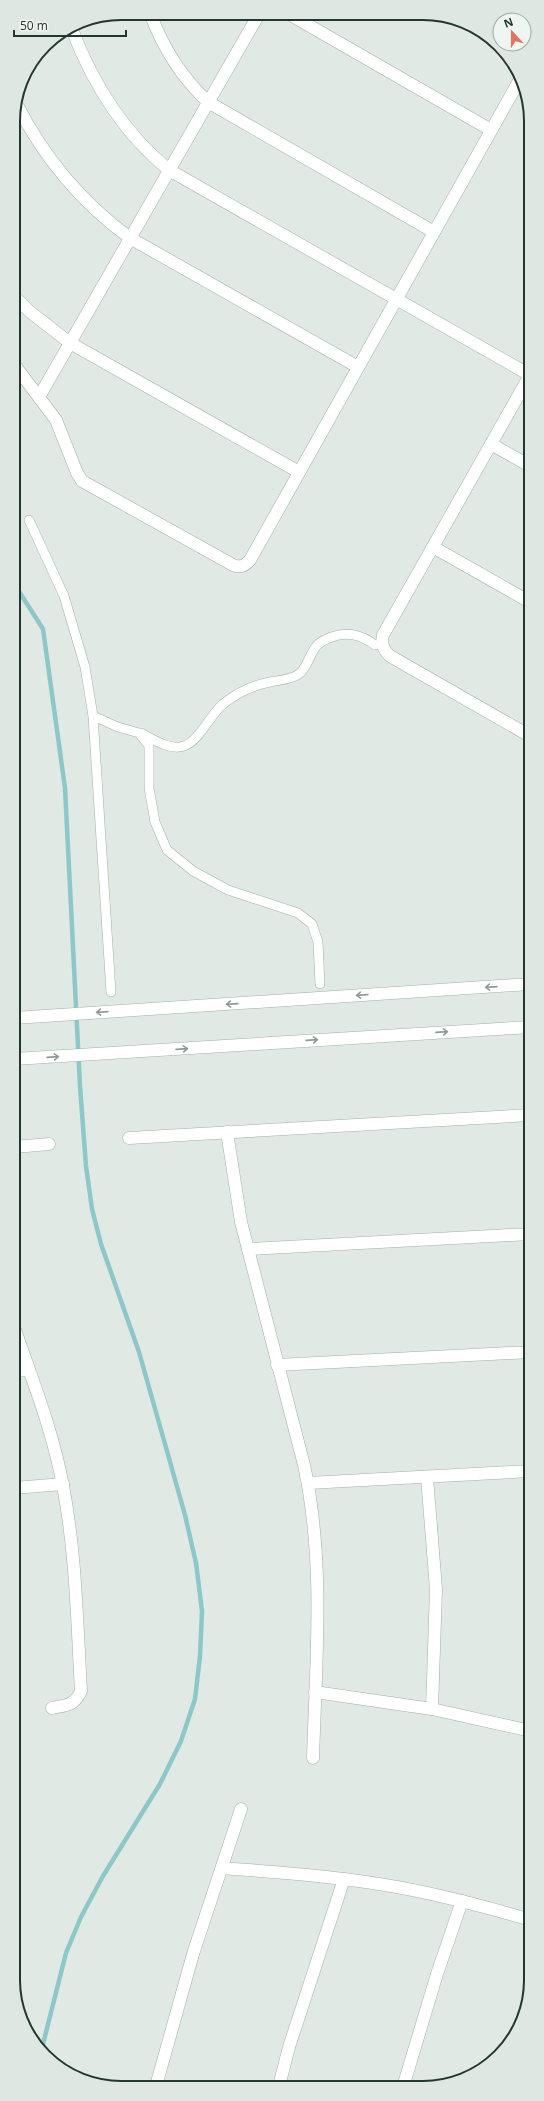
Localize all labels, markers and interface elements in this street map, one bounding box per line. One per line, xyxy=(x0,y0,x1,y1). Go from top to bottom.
scale bar xyxy=(14,12,126,38)
north arrow xyxy=(492,12,532,52)
text: N xyxy=(501,14,515,31)
text: 50 m xyxy=(20,17,48,34)
one-way arrow xyxy=(485,983,498,990)
one-way arrow xyxy=(356,992,369,999)
one-way arrow xyxy=(226,1000,239,1007)
one-way arrow xyxy=(96,1009,109,1016)
one-way arrow xyxy=(435,1029,448,1036)
one-way arrow xyxy=(305,1037,318,1044)
one-way arrow xyxy=(175,1045,188,1052)
one-way arrow xyxy=(46,1053,59,1060)

